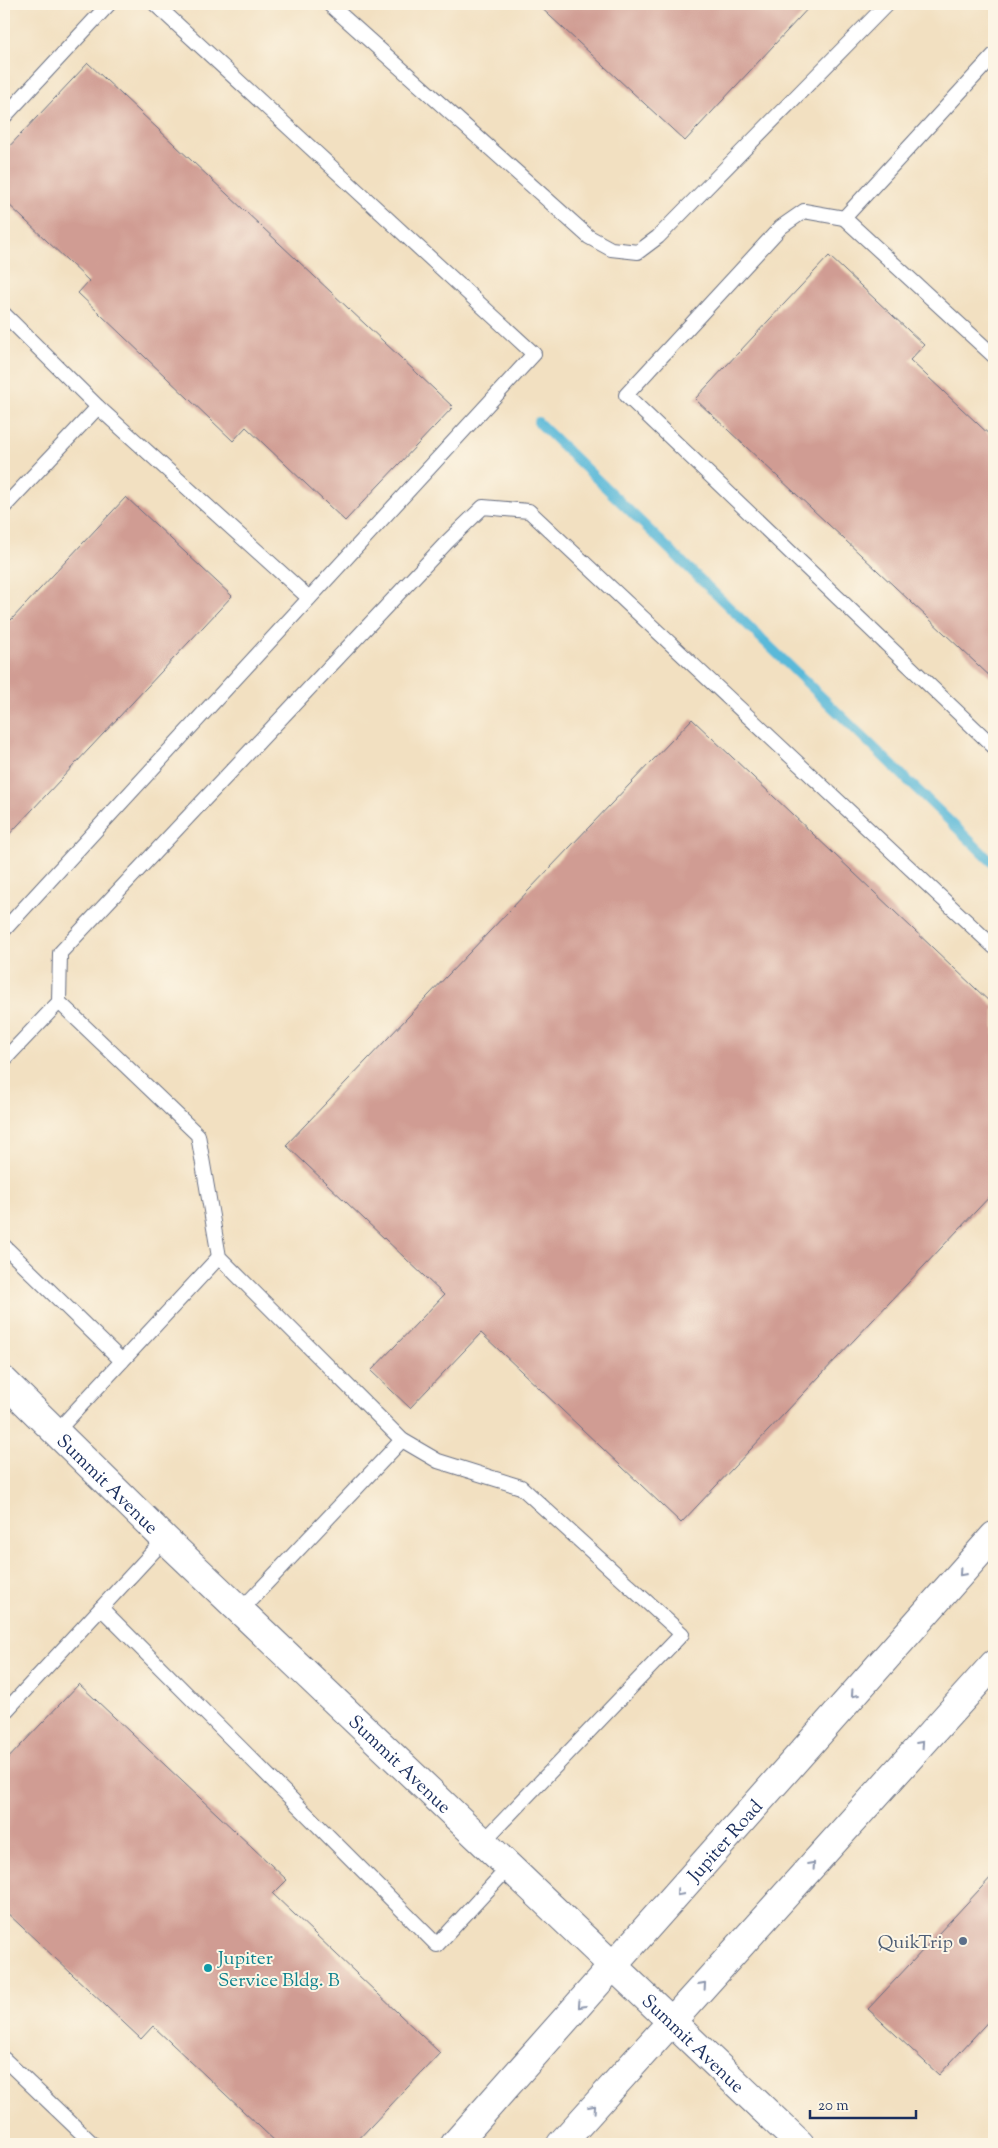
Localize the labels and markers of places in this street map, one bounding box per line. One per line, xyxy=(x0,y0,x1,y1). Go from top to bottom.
place label: QuikTrip xyxy=(877,1930,953,1957)
marker: QuikTrip xyxy=(957,1935,969,1947)
place label: Jupiter Service Bldg. B xyxy=(217,1946,340,1995)
marker: Jupiter Service Bldg. B xyxy=(202,1962,214,1974)

